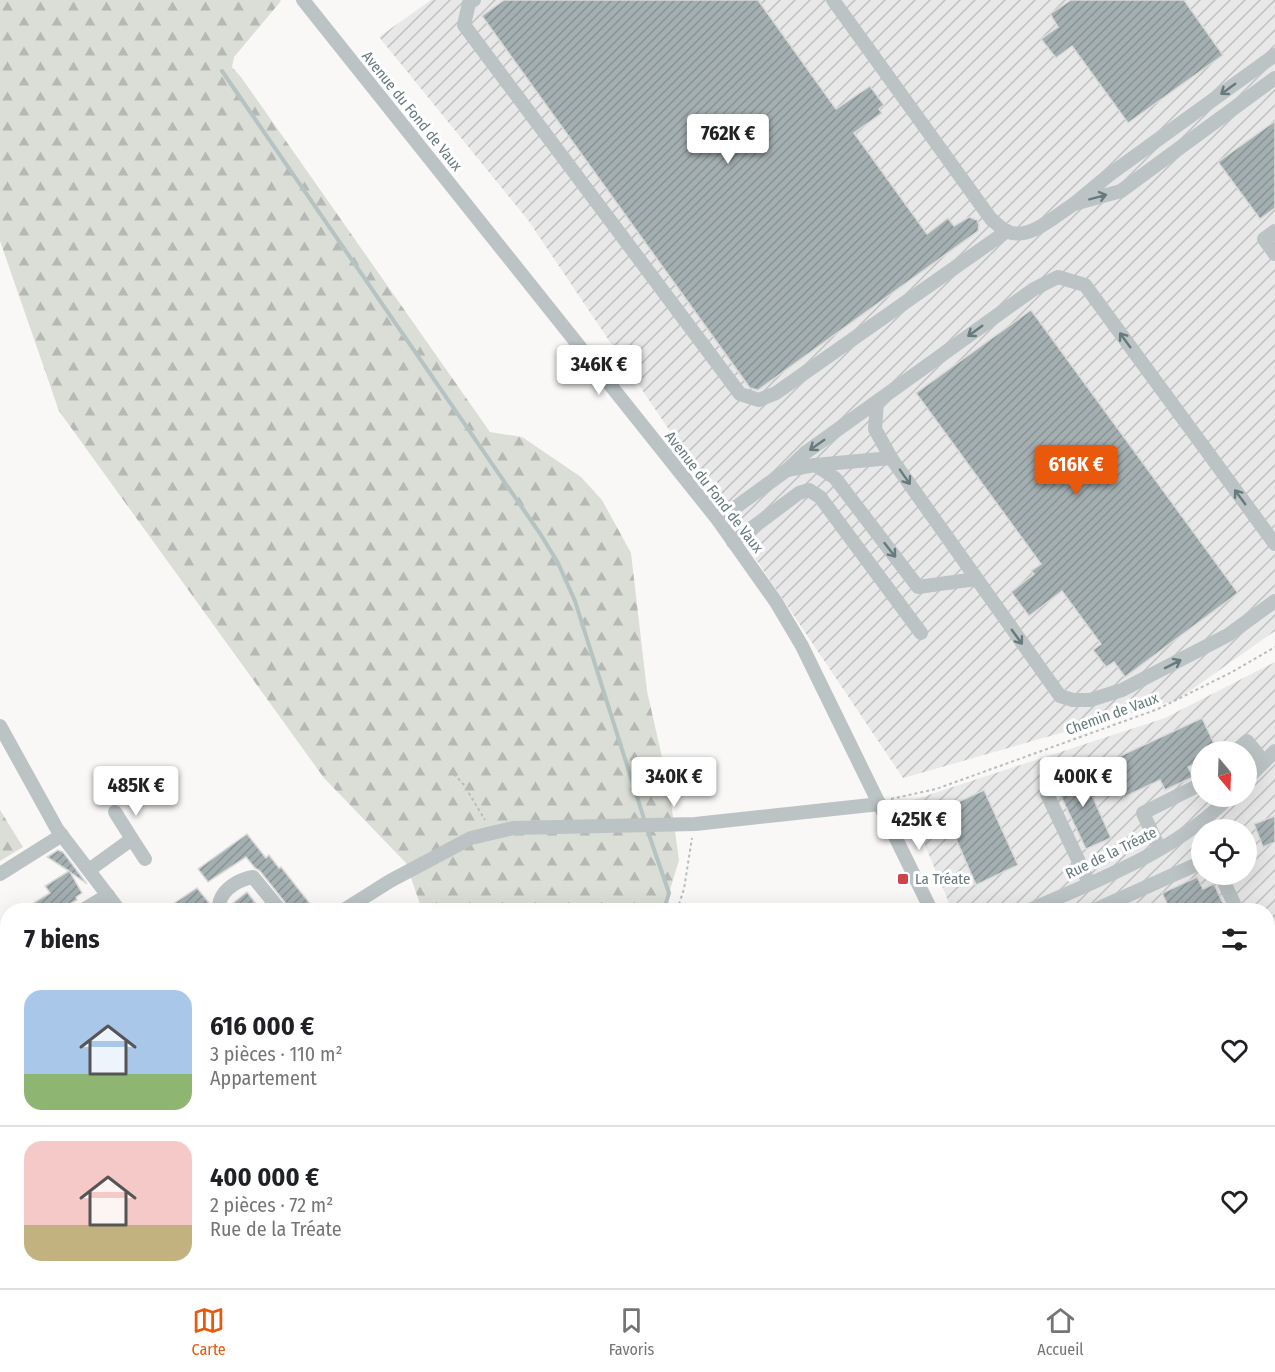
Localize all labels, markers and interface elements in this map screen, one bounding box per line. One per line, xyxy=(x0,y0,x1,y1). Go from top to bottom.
street label: Avenue du Fond de Vaux xyxy=(358,47,466,175)
one-way arrow xyxy=(1220,83,1236,95)
pin: 762K € xyxy=(679,114,777,165)
text: 762K € xyxy=(701,121,755,145)
one-way arrow xyxy=(1088,191,1107,203)
one-way arrow xyxy=(968,325,984,337)
one-way arrow xyxy=(1119,332,1131,348)
pin: 346K € xyxy=(550,345,648,396)
text: 346K € xyxy=(571,352,627,376)
street label: Avenue du Fond de Vaux xyxy=(661,428,767,557)
one-way arrow xyxy=(809,439,825,451)
pin: 616K € xyxy=(1027,445,1125,496)
text: 616K € xyxy=(1049,452,1103,476)
one-way arrow xyxy=(899,469,911,485)
one-way arrow xyxy=(1234,489,1247,505)
one-way arrow xyxy=(884,541,896,557)
one-way arrow xyxy=(1011,628,1023,644)
one-way arrow xyxy=(1164,658,1181,670)
street label: Chemin de Vaux xyxy=(1063,689,1161,739)
north arrow xyxy=(1191,741,1257,807)
map controls xyxy=(1191,741,1257,885)
pin: 340K € xyxy=(625,757,723,808)
pin: 400K € xyxy=(1034,757,1132,808)
text: 340K € xyxy=(645,764,703,788)
text: 400K € xyxy=(1054,764,1112,788)
pin: 485K € xyxy=(87,766,185,817)
text: 485K € xyxy=(107,773,165,797)
pin: 425K € xyxy=(870,800,968,851)
text: 425K € xyxy=(891,807,947,831)
button: locate xyxy=(1191,819,1257,885)
street label: Rue de la Tréate xyxy=(1063,823,1159,883)
place label: La Tréate xyxy=(915,870,970,888)
marker: La Tréate xyxy=(896,872,910,886)
icon: filters xyxy=(1218,923,1251,956)
text: 7 biens xyxy=(24,924,100,955)
text: 616 000 € xyxy=(210,1011,314,1042)
icon: home xyxy=(72,1014,144,1086)
icon: heart xyxy=(1218,1034,1251,1067)
text: 3 pièces · 110 m² xyxy=(210,1042,342,1066)
text: Appartement xyxy=(210,1066,317,1090)
text: 400 000 € xyxy=(210,1162,319,1193)
icon: home xyxy=(72,1165,144,1237)
icon: heart xyxy=(1218,1185,1251,1218)
text: 2 pièces · 72 m² xyxy=(210,1193,333,1217)
text: Rue de la Tréate xyxy=(210,1217,342,1241)
tab: Carte xyxy=(191,1304,226,1359)
tab: Favoris xyxy=(609,1304,654,1359)
tab: Accueil xyxy=(1037,1304,1084,1359)

